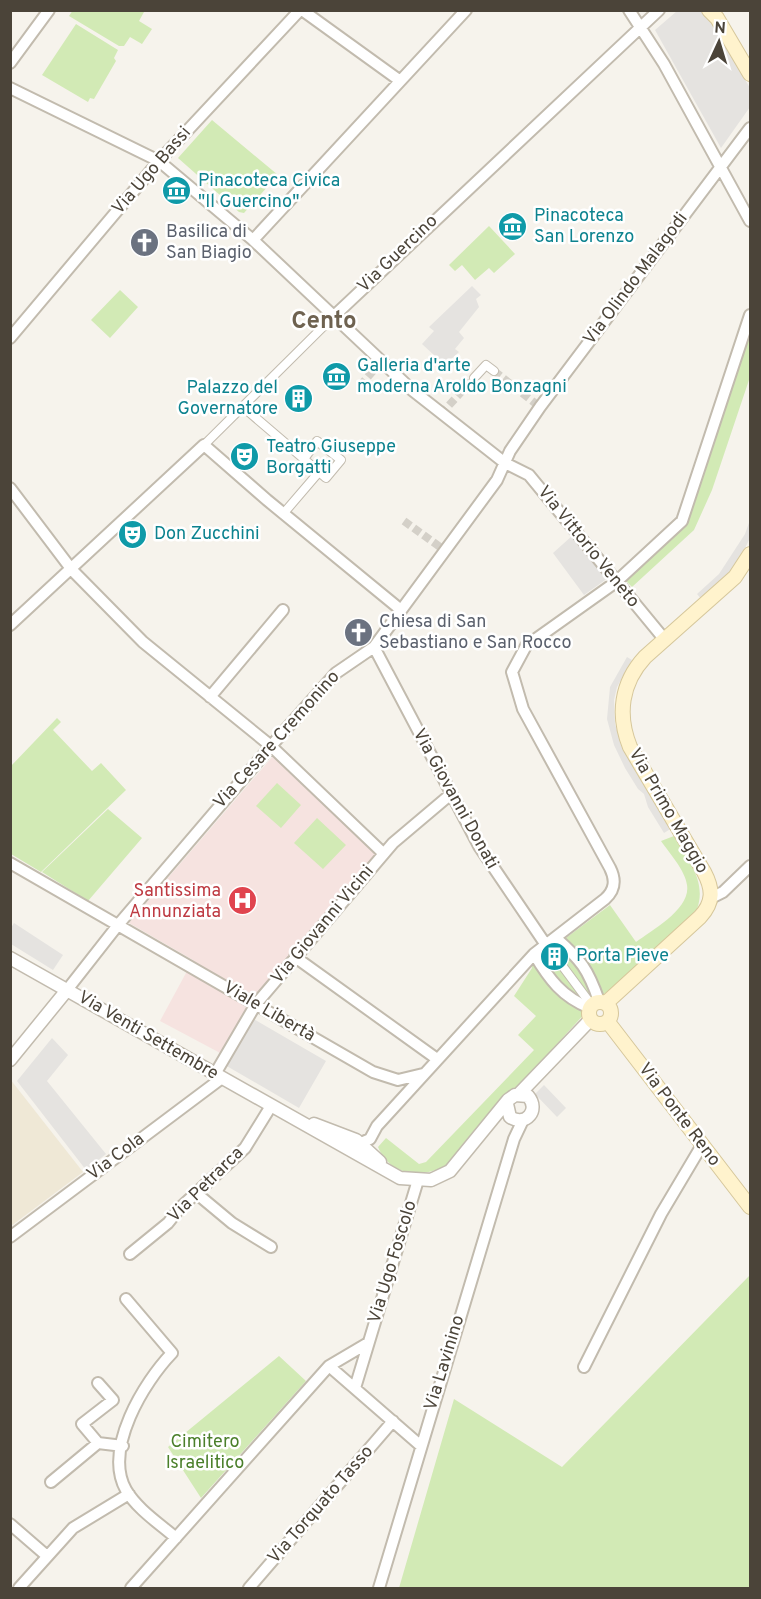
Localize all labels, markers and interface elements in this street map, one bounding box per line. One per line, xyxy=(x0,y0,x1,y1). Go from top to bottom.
north arrow xyxy=(689,12,749,72)
text: N xyxy=(713,19,726,39)
street label: Via Ugo Bassi xyxy=(107,122,197,220)
place label: Pinacoteca Civica "Il Guercino" xyxy=(198,170,340,214)
museum icon: Pinacoteca Civica "Il Guercino" xyxy=(161,175,193,207)
place label: Pinacoteca San Lorenzo xyxy=(534,205,634,249)
street label: Via Olindo Malagodi xyxy=(579,208,693,350)
street label: Via Guercino xyxy=(353,210,443,298)
museum icon: Pinacoteca San Lorenzo xyxy=(497,210,529,242)
place label: Basilica di San Biagio xyxy=(166,221,252,265)
church icon: Basilica di San Biagio xyxy=(129,226,161,258)
district label: Cento xyxy=(291,307,357,337)
place label: Galleria d'arte moderna Aroldo Bonzagni xyxy=(357,355,567,399)
museum icon: Galleria d'arte moderna Aroldo Bonzagni xyxy=(320,360,352,392)
place label: Palazzo del Governatore xyxy=(178,377,278,421)
building icon: Palazzo del Governatore xyxy=(283,382,315,414)
place label: Teatro Giuseppe Borgatti xyxy=(266,436,396,480)
theatre icon: Teatro Giuseppe Borgatti xyxy=(229,441,261,473)
street label: Via Vittorio Veneto xyxy=(532,481,644,613)
theatre icon: Don Zucchini xyxy=(117,518,149,550)
place label: Don Zucchini xyxy=(154,523,260,546)
place label: Chiesa di San Sebastiano e San Rocco xyxy=(379,611,572,655)
church icon: Chiesa di San Sebastiano e San Rocco xyxy=(342,616,374,648)
street label: Via Cesare Cremonino xyxy=(209,666,345,814)
street label: Via Giovanni Donati xyxy=(407,725,503,873)
street label: Via Primo Maggio xyxy=(623,744,713,878)
street label: Via Giovanni Vicini xyxy=(266,861,380,989)
place label: Santissima Annunziata xyxy=(129,880,221,924)
hospital icon: Santissima Annunziata xyxy=(226,885,258,917)
building icon: Porta Pieve xyxy=(539,940,571,972)
place label: Porta Pieve xyxy=(576,945,669,968)
street label: Viale Libertà xyxy=(219,976,319,1048)
street label: Via Venti Settembre xyxy=(73,986,223,1086)
street label: Via Ponte Reno xyxy=(633,1059,725,1171)
street label: Via Cola xyxy=(83,1128,149,1186)
street label: Via Petrarca xyxy=(163,1142,249,1228)
street label: Via Ugo Foscolo xyxy=(363,1198,423,1326)
street label: Via Lavinino xyxy=(420,1313,470,1413)
park label: Cimitero Israelitico xyxy=(166,1431,244,1475)
street label: Via Torquato Tasso xyxy=(263,1441,379,1569)

